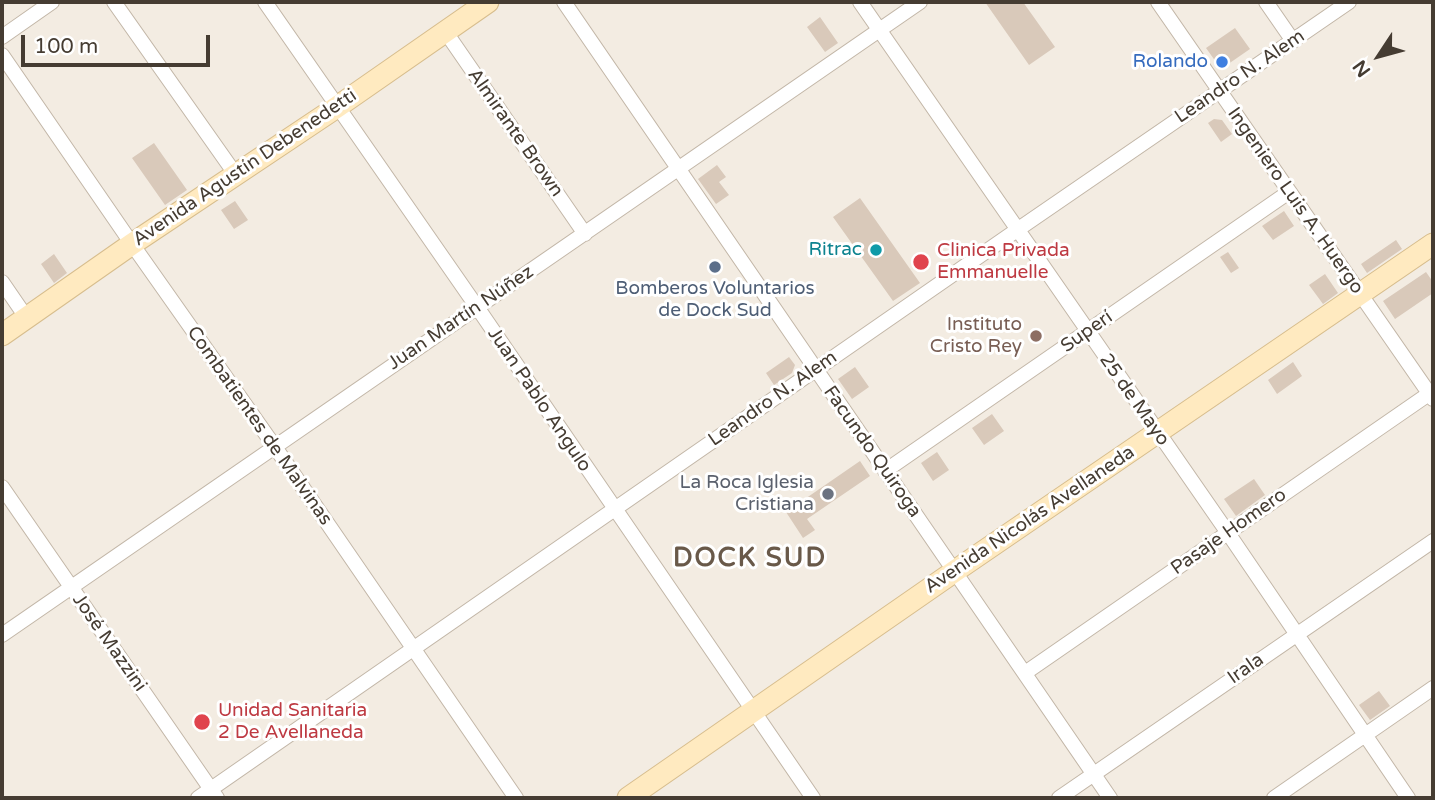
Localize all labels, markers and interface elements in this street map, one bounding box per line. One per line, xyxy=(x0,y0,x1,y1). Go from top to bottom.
scale bar xyxy=(24,21,214,65)
north arrow xyxy=(1344,21,1414,91)
street label: Leandro N. Alem xyxy=(1171,25,1309,129)
text: 100 m xyxy=(34,34,98,59)
place label: Rolando xyxy=(1132,51,1208,73)
marker: Rolando xyxy=(1214,54,1230,70)
text: N xyxy=(1349,56,1375,81)
street label: Almirante Brown xyxy=(462,65,568,201)
street label: Avenida Agustín Debenedetti xyxy=(129,84,361,252)
street label: Ingeniero Luis A. Huergo xyxy=(1222,103,1368,299)
place label: Ritrac xyxy=(808,239,862,261)
place label: Clinica Privada Emmanuelle xyxy=(937,240,1070,284)
marker: Ritrac xyxy=(868,242,884,258)
marker: Clinica Privada Emmanuelle xyxy=(911,252,931,272)
marker: Bomberos Voluntarios de Dock Sud xyxy=(707,259,723,275)
street label: Juan Martín Núñez xyxy=(384,261,538,375)
place label: Bomberos Voluntarios de Dock Sud xyxy=(615,278,815,322)
street label: Superí xyxy=(1057,306,1117,358)
place label: Instituto Cristo Rey xyxy=(930,314,1022,358)
street label: Combatientes de Malvinas xyxy=(181,322,337,530)
street label: Juan Pablo Angulo xyxy=(482,323,596,477)
marker: Instituto Cristo Rey xyxy=(1028,328,1044,344)
street label: Leandro N. Alem xyxy=(704,346,842,452)
street label: 25 de Mayo xyxy=(1094,350,1174,450)
street label: Facundo Quiroga xyxy=(818,382,926,522)
street label: Avenida Nicolás Avellaneda xyxy=(921,441,1139,599)
place label: La Roca Iglesia Cristiana xyxy=(679,472,814,516)
street label: Pasaje Homero xyxy=(1167,484,1291,580)
marker: La Roca Iglesia Cristiana xyxy=(820,486,836,502)
district label: DOCK SUD xyxy=(674,543,826,575)
street label: José Mazzini xyxy=(67,590,151,696)
street label: Irala xyxy=(1224,649,1268,689)
place label: Unidad Sanitaria 2 De Avellaneda xyxy=(218,700,367,744)
marker: Unidad Sanitaria 2 De Avellaneda xyxy=(192,712,212,732)

